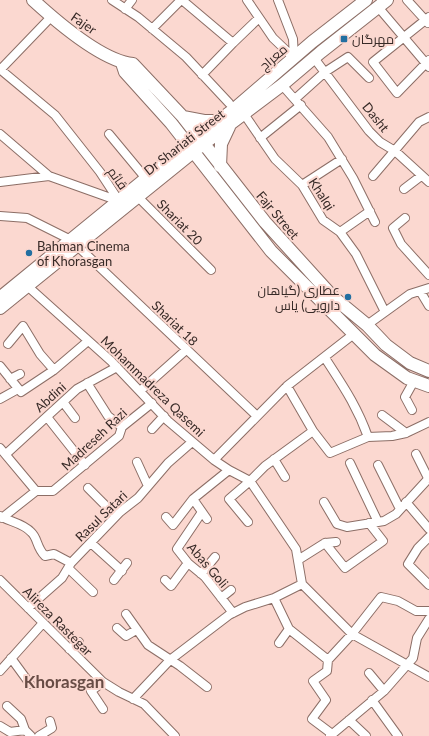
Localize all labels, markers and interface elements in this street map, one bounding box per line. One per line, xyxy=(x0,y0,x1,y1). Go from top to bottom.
street label: Fajer xyxy=(68,9,100,38)
place label: مهرگان xyxy=(352,31,394,47)
marker: مهرگان xyxy=(339,34,349,44)
street label: معراج xyxy=(256,41,291,74)
street label: Dasht xyxy=(359,99,393,135)
street label: Dr Shariati Street xyxy=(140,105,228,178)
street label: قائم xyxy=(103,164,131,193)
street label: Khalqi xyxy=(306,175,338,213)
street label: Fajr Street xyxy=(253,188,303,243)
street label: Shariat 20 xyxy=(154,196,206,248)
place label: Bahman Cinema of Khorasgan xyxy=(37,238,130,269)
marker: Bahman Cinema of Khorasgan xyxy=(24,248,34,258)
place label: عطاری (گیاهان دارویی) یاس xyxy=(258,282,340,313)
marker: عطاری (گیاهان دارویی) یاس xyxy=(343,292,353,302)
street label: Shariat 18 xyxy=(149,297,201,349)
street label: Mohammadreza Qasemi xyxy=(98,332,208,440)
street label: Abdini xyxy=(31,379,69,415)
street label: Madreseh Razi xyxy=(58,405,130,473)
street label: Rasul Satari xyxy=(72,487,130,545)
street label: Abas Goli xyxy=(184,539,232,591)
street label: Alireza Rastegar xyxy=(20,583,96,659)
district label: Khorasgan xyxy=(24,671,104,692)

